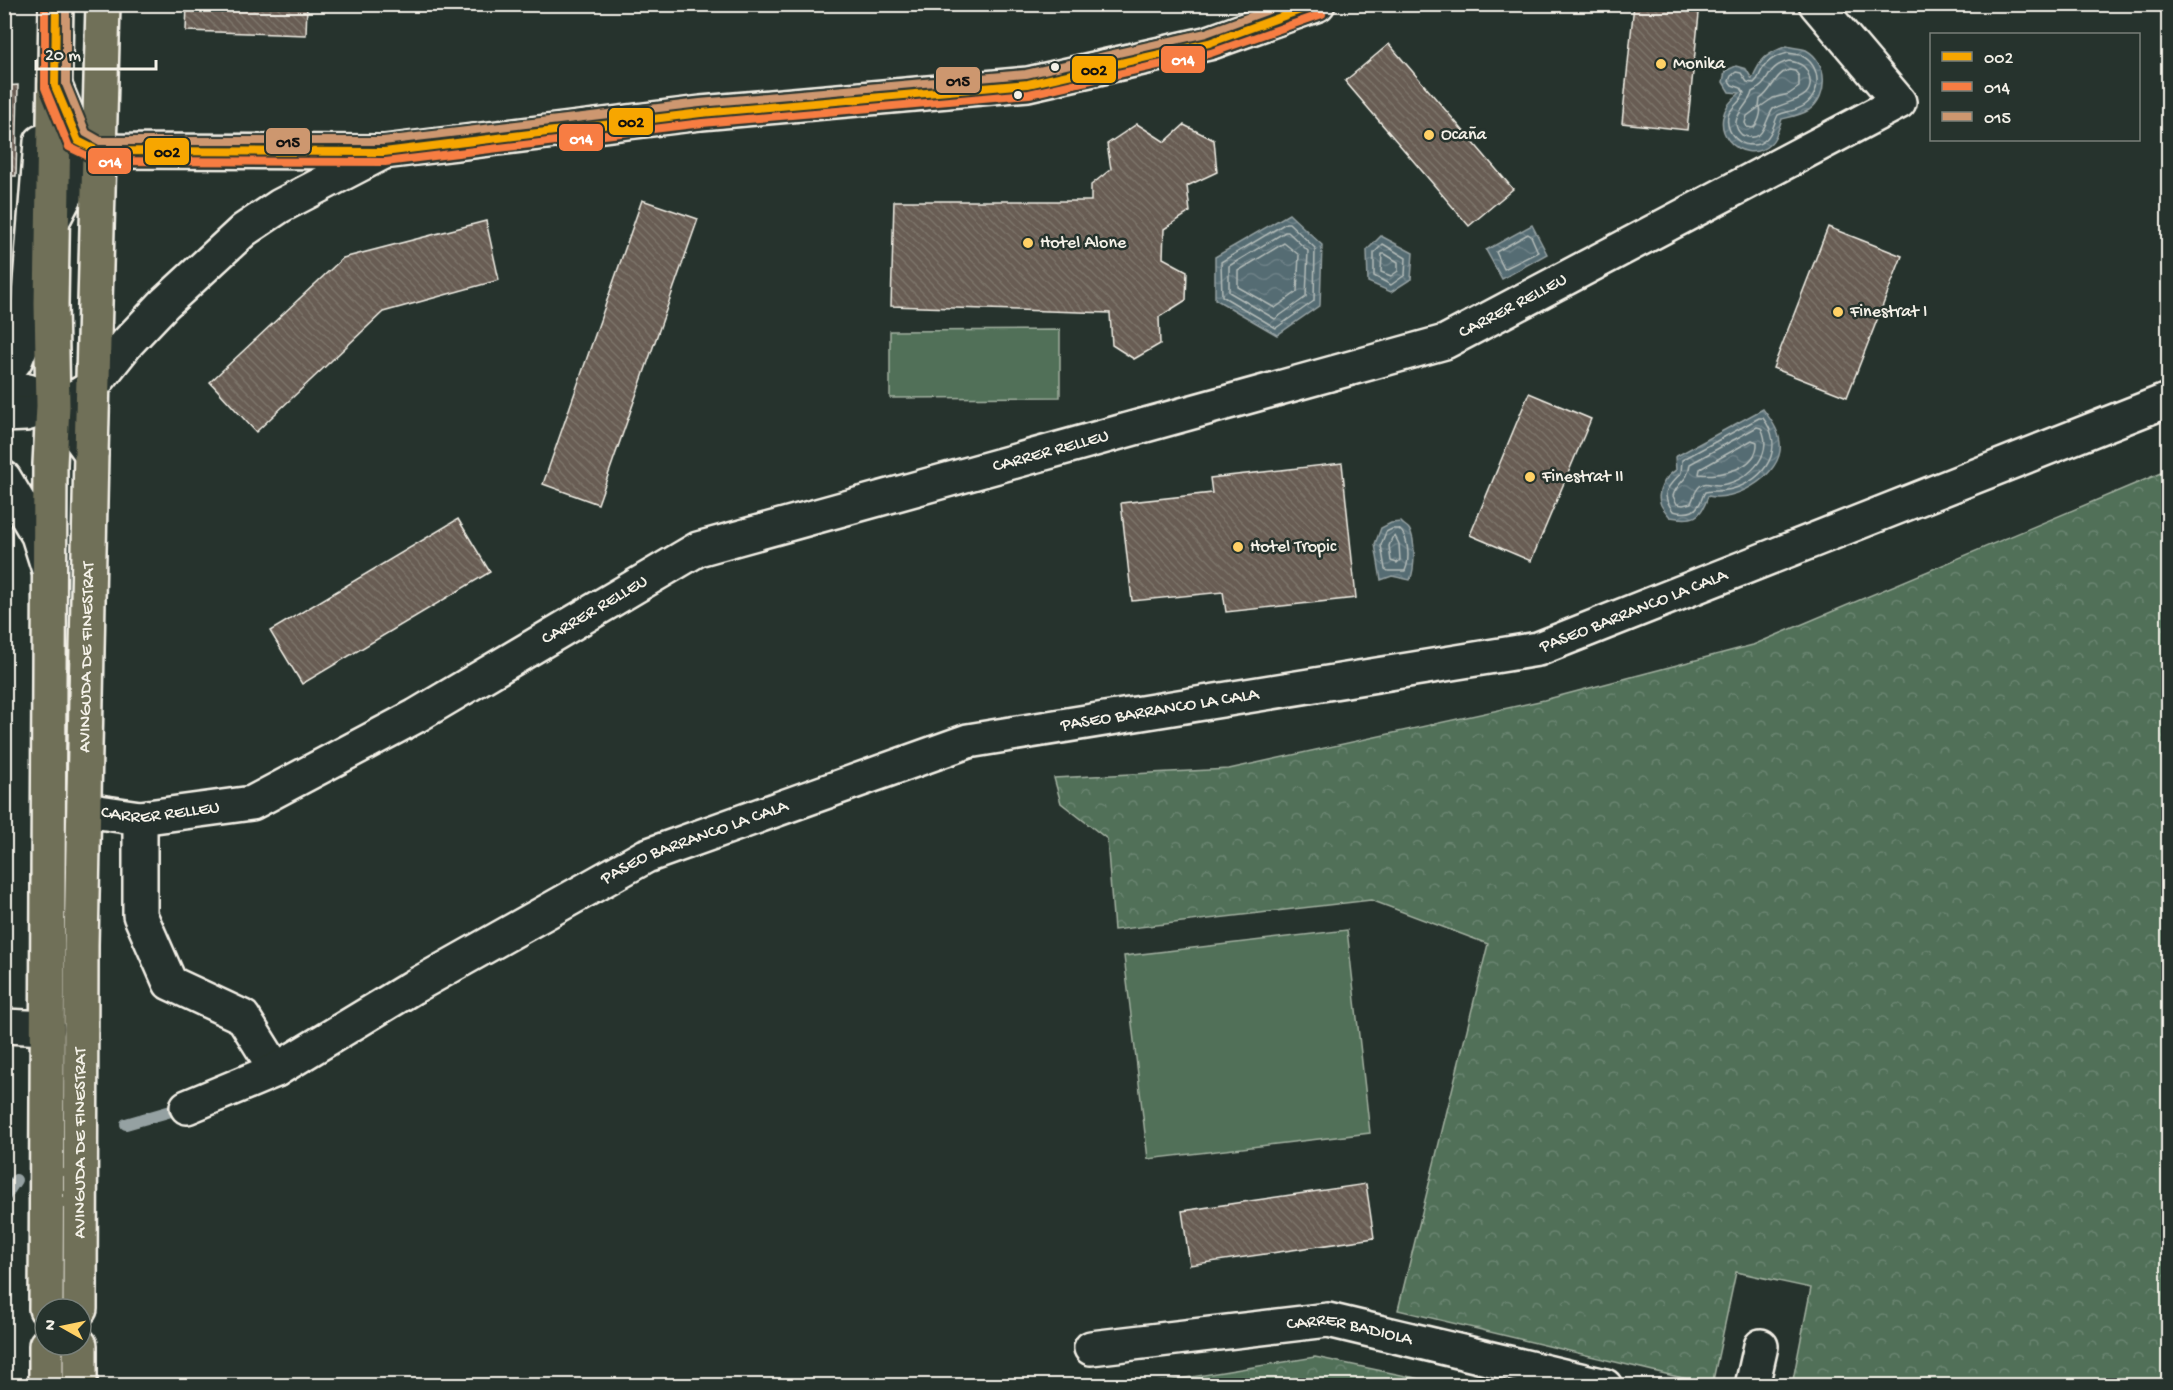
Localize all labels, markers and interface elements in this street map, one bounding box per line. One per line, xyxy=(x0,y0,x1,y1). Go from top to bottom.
scale bar xyxy=(36,33,156,71)
legend xyxy=(1930,33,2140,141)
line badge: 014 xyxy=(1160,45,1206,74)
text: 20 m xyxy=(45,46,81,67)
text: 002 xyxy=(1984,49,2013,70)
text: 014 xyxy=(1171,53,1195,72)
place label: Monika xyxy=(1673,54,1726,75)
line badge: 002 xyxy=(1071,55,1117,84)
marker: Monika xyxy=(1654,57,1668,71)
unlabelled marker xyxy=(1049,61,1061,73)
text: 002 xyxy=(1081,63,1107,82)
line badge: 015 xyxy=(935,66,981,94)
text: 015 xyxy=(946,74,971,93)
text: 014 xyxy=(1984,79,2010,100)
unlabelled marker xyxy=(1012,89,1024,101)
line badge: 002 xyxy=(608,107,654,136)
text: 015 xyxy=(1984,109,2011,130)
text: 002 xyxy=(618,115,644,134)
line badge: 014 xyxy=(558,123,604,152)
place label: Ocaña xyxy=(1441,125,1487,146)
line badge: 015 xyxy=(265,127,311,155)
marker: Ocaña xyxy=(1422,128,1436,142)
text: 014 xyxy=(569,132,593,151)
text: 015 xyxy=(276,135,301,154)
line badge: 002 xyxy=(144,137,190,166)
text: 002 xyxy=(154,145,180,164)
line badge: 014 xyxy=(87,147,132,175)
text: 014 xyxy=(98,155,122,174)
place label: Hotel Alone xyxy=(1040,233,1127,254)
marker: Hotel Alone xyxy=(1021,236,1035,250)
street label: CARRER RELLEU xyxy=(1455,269,1571,343)
place label: Finestrat I xyxy=(1849,302,1927,323)
marker: Finestrat I xyxy=(1831,305,1845,319)
street label: CARRER RELLEU xyxy=(990,425,1111,477)
place label: Finestrat II xyxy=(1541,467,1624,488)
marker: Finestrat II xyxy=(1523,470,1537,484)
place label: Hotel Tropic xyxy=(1250,537,1337,558)
marker: Hotel Tropic xyxy=(1231,540,1245,554)
street label: AVINGUDA DE FINESTRAT xyxy=(74,560,99,753)
street label: PASEO BARRANCO LA CALA xyxy=(1536,564,1732,658)
street label: CARRER RELLEU xyxy=(538,571,652,650)
street label: PASEO BARRANCO LA CALA xyxy=(1058,684,1262,737)
street label: PASEO BARRANCO LA CALA xyxy=(596,795,792,890)
street label: CARRER RELLEU xyxy=(99,797,221,828)
street label: AVINGUDA DE FINESTRAT xyxy=(70,1046,91,1239)
north arrow xyxy=(33,1297,93,1357)
street label: CARRER BADIOLA xyxy=(1285,1309,1416,1351)
text: N xyxy=(41,1318,62,1332)

